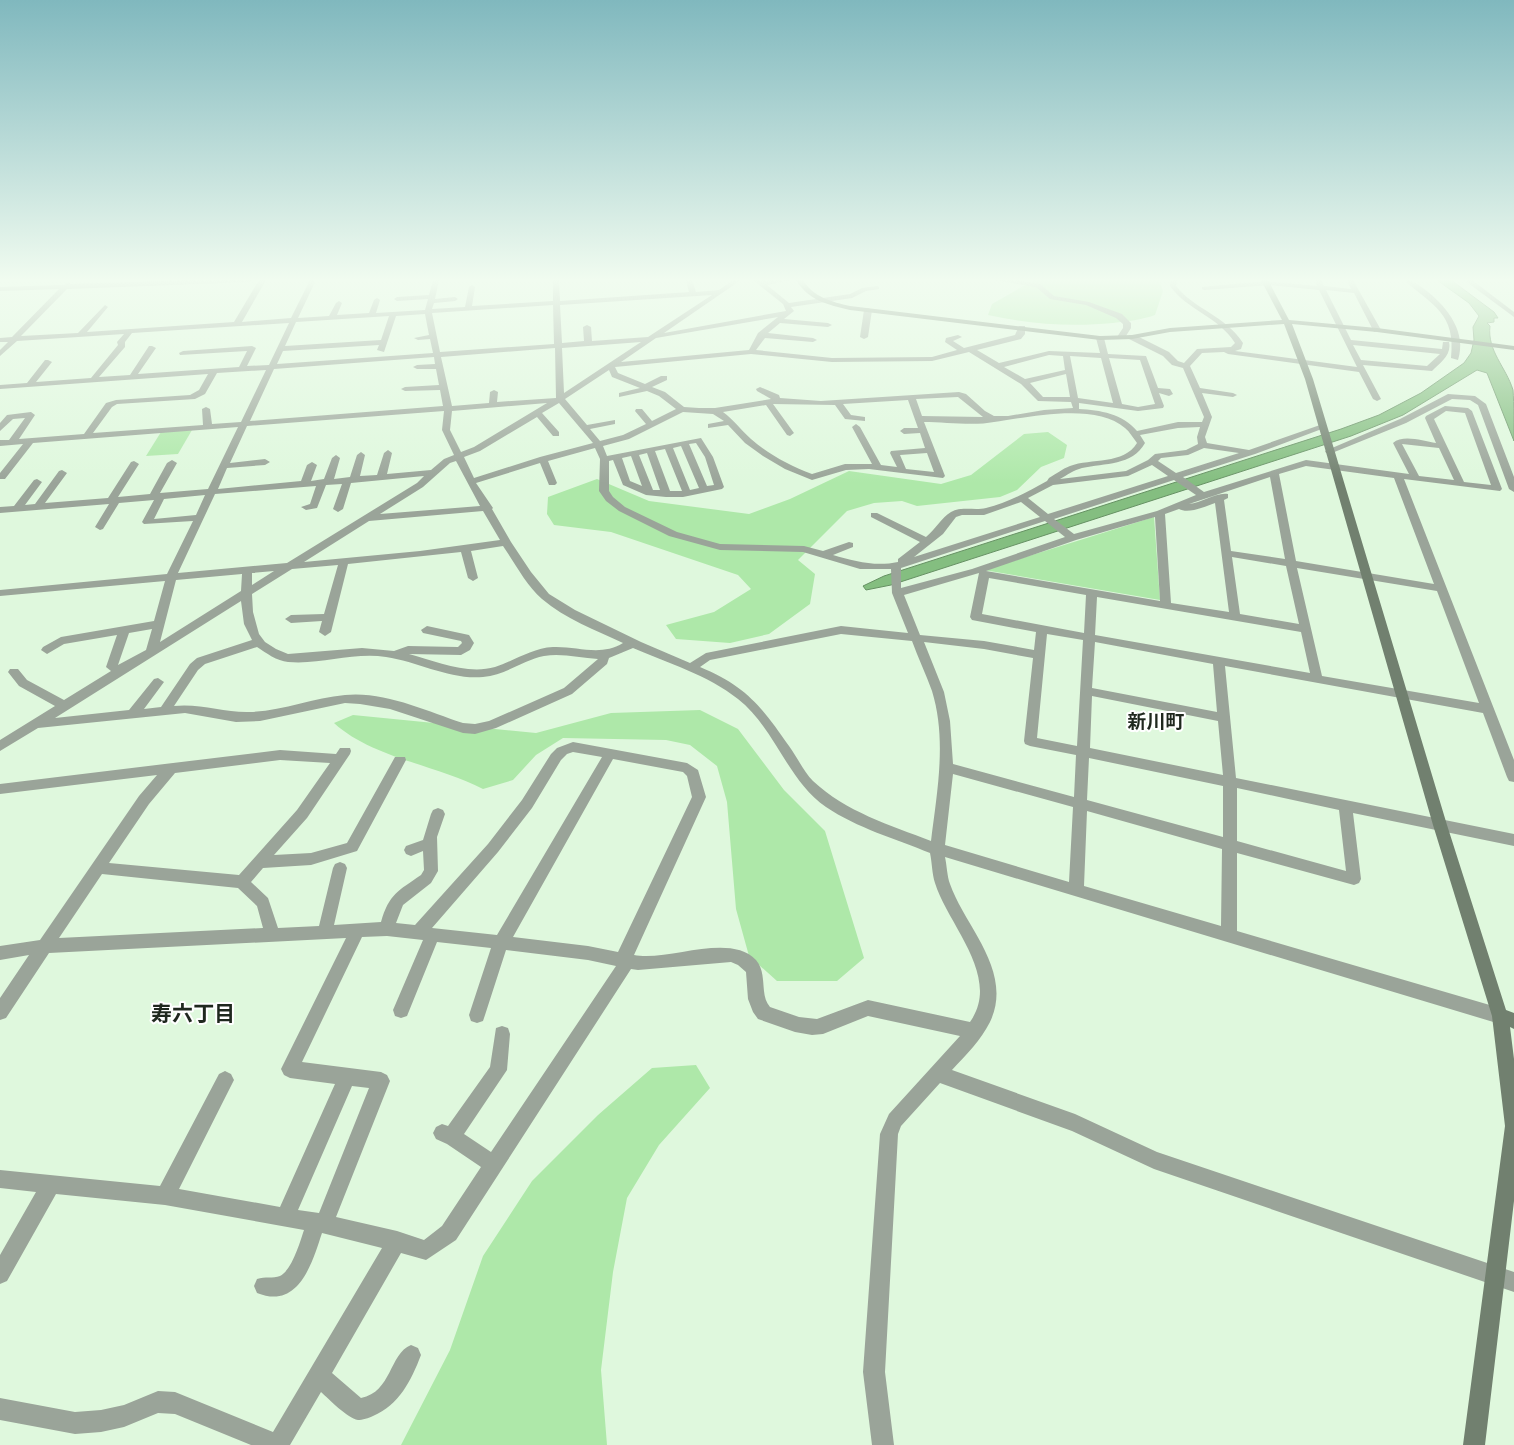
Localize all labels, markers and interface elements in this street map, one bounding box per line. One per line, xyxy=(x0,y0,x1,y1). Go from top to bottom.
district label: 新川町 xyxy=(1127,711,1185,734)
district label: 寿六丁目 xyxy=(151,1002,235,1027)

